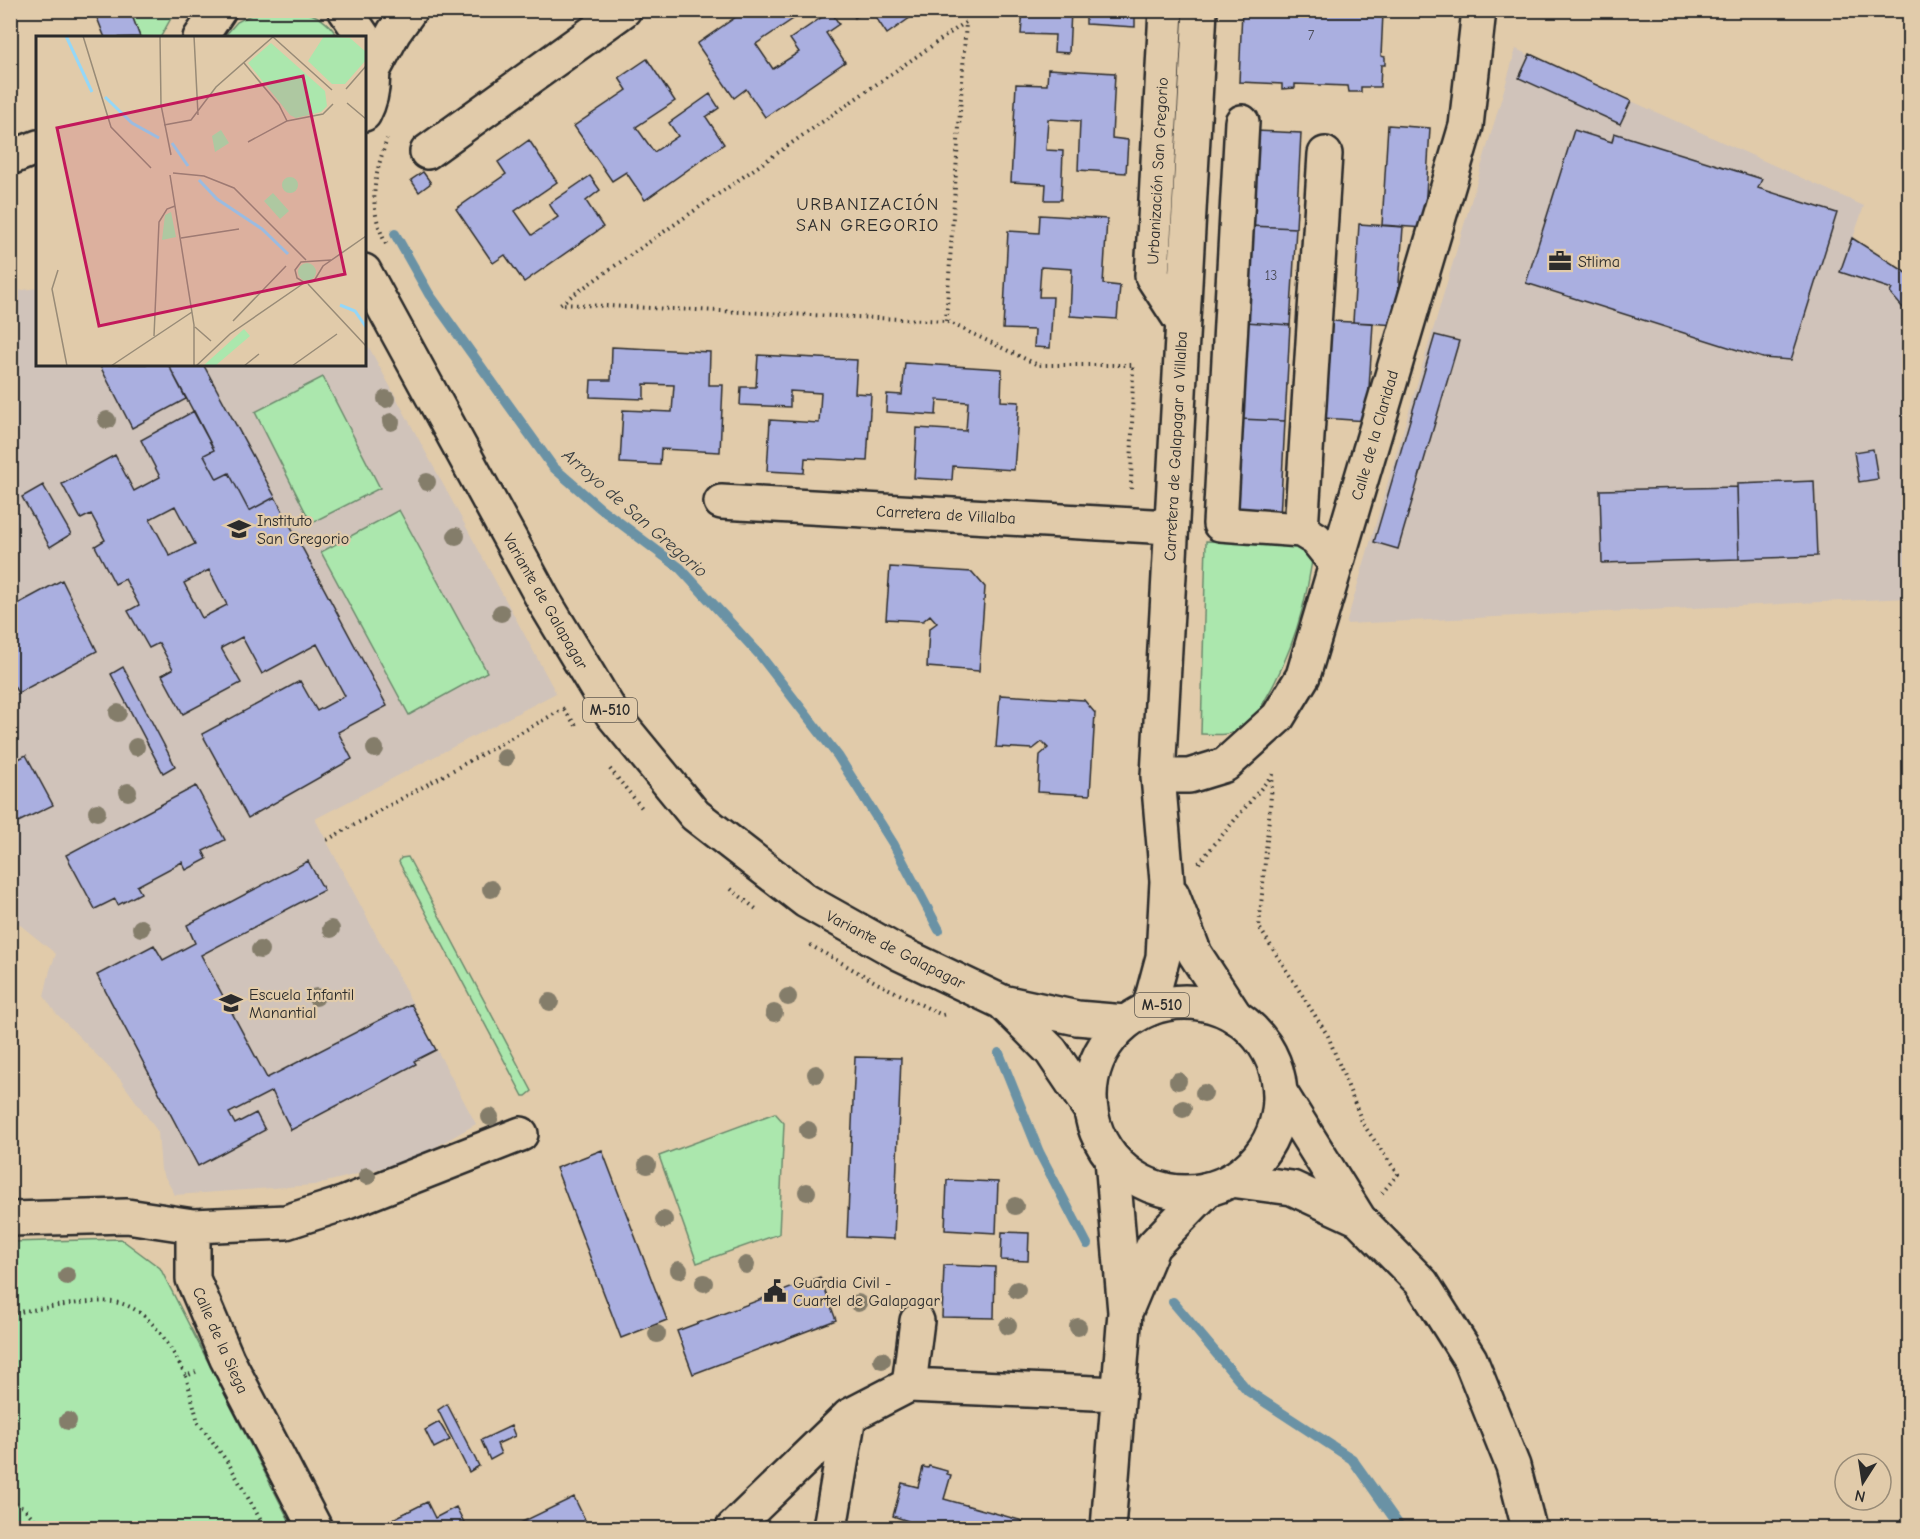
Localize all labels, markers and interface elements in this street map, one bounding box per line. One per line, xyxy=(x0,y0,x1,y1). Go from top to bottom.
house number: 7 xyxy=(1308,27,1315,44)
inset map xyxy=(36,36,366,366)
street label: Urbanización San Gregorio xyxy=(1144,77,1172,265)
district label: URBANIZACIÓN SAN GREGORIO xyxy=(796,193,940,236)
office icon: Stlima xyxy=(1547,248,1573,274)
place label: Stlima xyxy=(1578,253,1620,271)
house number: 13 xyxy=(1265,267,1277,284)
street label: Carretera de Galapagar a Villalba xyxy=(1161,331,1191,561)
street label: Calle de la Claridad xyxy=(1348,368,1402,502)
water label: Arroyo de San Gregorio xyxy=(557,444,711,582)
street label: Carretera de Villalba xyxy=(876,502,1016,528)
place label: Instituto San Gregorio xyxy=(257,512,349,548)
school or university icon: Instituto San Gregorio xyxy=(226,516,252,542)
street label: Variante de Galapagar xyxy=(499,530,592,673)
road number: M-510 xyxy=(583,698,637,722)
street label: Variante de Galapagar xyxy=(823,907,969,993)
place label: Escuela Infantil Manantial xyxy=(249,986,354,1022)
school or university icon: Escuela Infantil Manantial xyxy=(218,990,244,1016)
road number: M-510 xyxy=(1135,993,1189,1017)
place label: Guardia Civil - Cuartel de Galapagar xyxy=(793,1274,940,1310)
public building icon: Guardia Civil - Cuartel de Galapagar xyxy=(762,1278,788,1304)
street label: Calle de la Siega xyxy=(189,1284,252,1396)
north arrow xyxy=(1833,1452,1893,1512)
text: N xyxy=(1853,1486,1867,1506)

